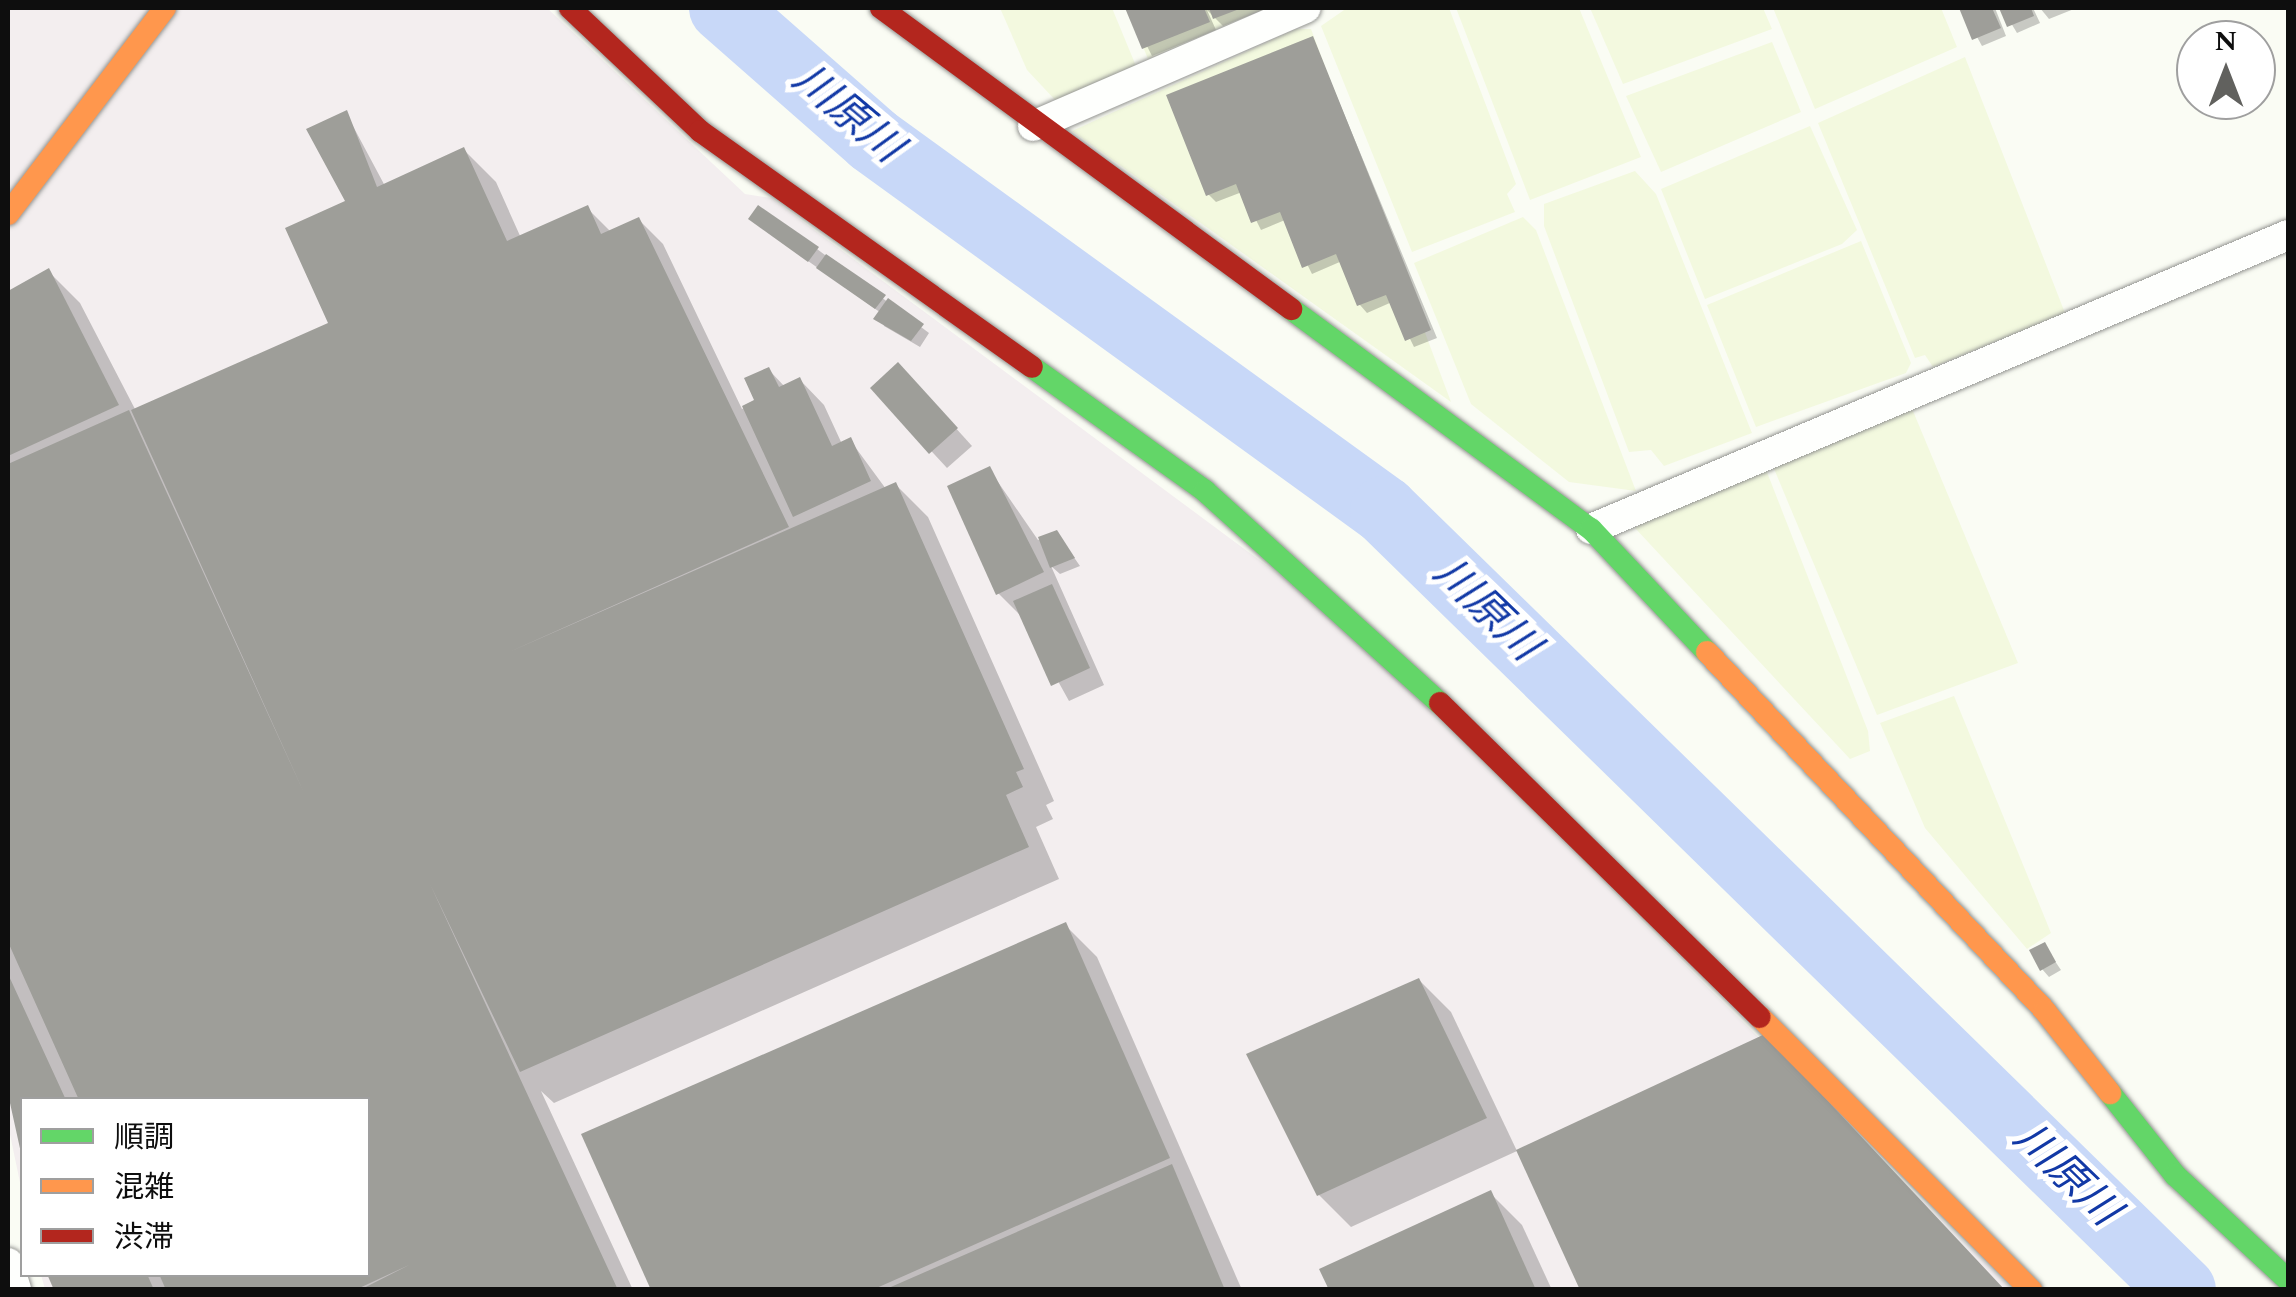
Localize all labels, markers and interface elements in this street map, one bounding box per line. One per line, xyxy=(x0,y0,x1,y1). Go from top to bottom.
north arrow xyxy=(2176,20,2276,120)
text: N xyxy=(2215,20,2237,63)
water label: 川原川 xyxy=(783,54,911,174)
water label: 川原川 xyxy=(1423,548,1549,672)
legend xyxy=(20,1097,370,1277)
water label: 川原川 xyxy=(2003,1113,2129,1237)
text: 順調 xyxy=(114,1115,174,1161)
text: 混雑 xyxy=(114,1165,174,1211)
text: 渋滞 xyxy=(114,1215,174,1261)

